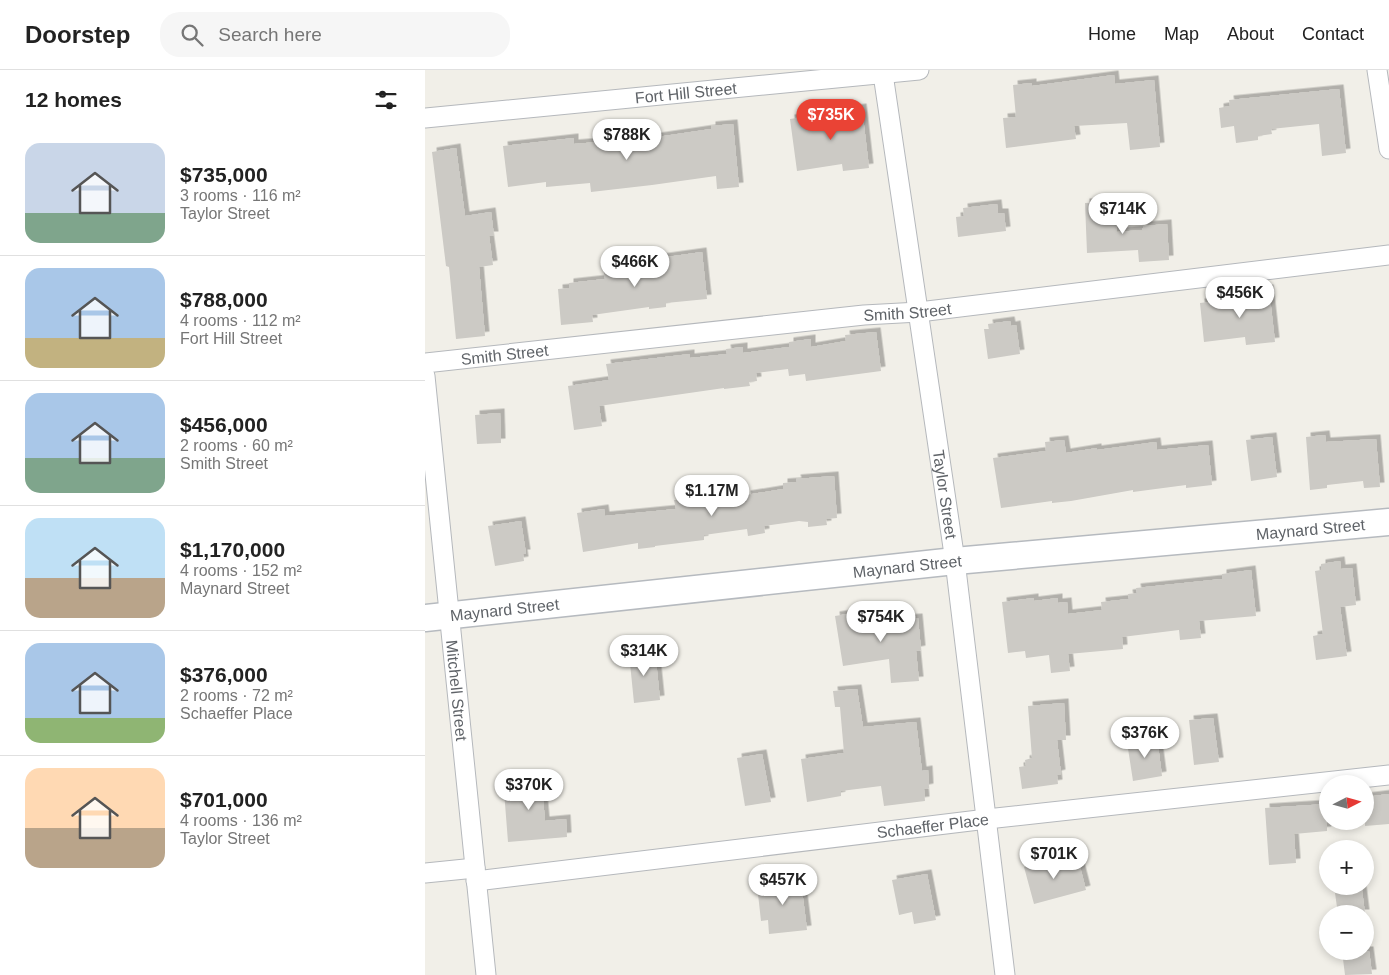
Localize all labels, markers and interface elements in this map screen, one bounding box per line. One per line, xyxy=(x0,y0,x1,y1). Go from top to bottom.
search box xyxy=(160,12,510,57)
text: Doorstep xyxy=(25,21,130,48)
icon: search xyxy=(178,21,206,49)
text: Search here xyxy=(218,24,322,45)
text: Home xyxy=(1088,24,1136,44)
text: Map xyxy=(1164,24,1199,44)
text: About xyxy=(1227,24,1274,44)
text: Contact xyxy=(1302,24,1364,44)
street label: Fort Hill Street xyxy=(634,80,738,107)
icon: filters xyxy=(372,86,400,114)
text: 12 homes xyxy=(25,88,122,111)
pin: $735K xyxy=(796,98,866,141)
text: $735K xyxy=(807,106,855,123)
pin: $788K xyxy=(592,118,662,161)
text: $788K xyxy=(603,126,651,143)
icon: home xyxy=(65,163,125,223)
text: $735,000 xyxy=(180,163,268,186)
text: 3 rooms · 116 m² xyxy=(180,187,301,204)
pin: $714K xyxy=(1088,192,1158,235)
text: $714K xyxy=(1099,200,1147,217)
text: Taylor Street xyxy=(180,205,270,222)
pin: $466K xyxy=(600,246,670,288)
text: $466K xyxy=(611,253,659,270)
pin: $456K xyxy=(1205,276,1275,319)
text: $456K xyxy=(1216,284,1264,301)
icon: home xyxy=(65,288,125,348)
text: $788,000 xyxy=(180,288,268,311)
street label: Smith Street xyxy=(863,300,953,324)
text: 4 rooms · 112 m² xyxy=(180,312,301,329)
text: Fort Hill Street xyxy=(180,330,282,347)
street label: Smith Street xyxy=(460,342,550,368)
icon: home xyxy=(65,413,125,473)
text: $456,000 xyxy=(180,413,268,436)
text: 2 rooms · 60 m² xyxy=(180,437,293,454)
street label: Taylor Street xyxy=(930,449,960,541)
text: Smith Street xyxy=(180,455,268,472)
pin: $1.17M xyxy=(671,474,753,517)
text: $1.17M xyxy=(685,482,739,499)
street label: Maynard Street xyxy=(1255,516,1366,543)
icon: home xyxy=(65,538,125,598)
text: $1,170,000 xyxy=(180,538,285,561)
street label: Maynard Street xyxy=(852,552,963,581)
text: 4 rooms · 152 m² xyxy=(180,562,302,579)
text: Maynard Street xyxy=(180,580,289,597)
street label: Maynard Street xyxy=(449,596,560,624)
pin: $754K xyxy=(846,600,916,643)
text: $754K xyxy=(857,608,905,625)
pin: $314K xyxy=(609,634,679,677)
street label: Mitchell Street xyxy=(443,639,470,742)
text: $314K xyxy=(620,642,668,659)
icon: home xyxy=(65,663,125,723)
text: $376,000 xyxy=(180,663,268,686)
text: 2 rooms · 72 m² xyxy=(180,687,293,704)
text: Schaeffer Place xyxy=(180,705,293,722)
pin: $376K xyxy=(1110,716,1180,759)
text: $376K xyxy=(1121,724,1169,741)
pin: $370K xyxy=(494,768,564,811)
north arrow xyxy=(1319,775,1374,830)
map controls xyxy=(1319,775,1374,960)
text: $370K xyxy=(505,776,553,793)
icon: home xyxy=(65,788,125,848)
text: $701,000 xyxy=(180,788,268,811)
street label: Schaeffer Place xyxy=(876,811,990,841)
text: 4 rooms · 136 m² xyxy=(180,812,302,829)
text: Taylor Street xyxy=(180,830,270,847)
pin: $701K xyxy=(1019,838,1089,880)
button: + xyxy=(1319,840,1374,895)
text: $701K xyxy=(1030,845,1078,862)
pin: $457K xyxy=(748,864,818,906)
text: $457K xyxy=(759,871,807,888)
button: − xyxy=(1319,905,1374,960)

